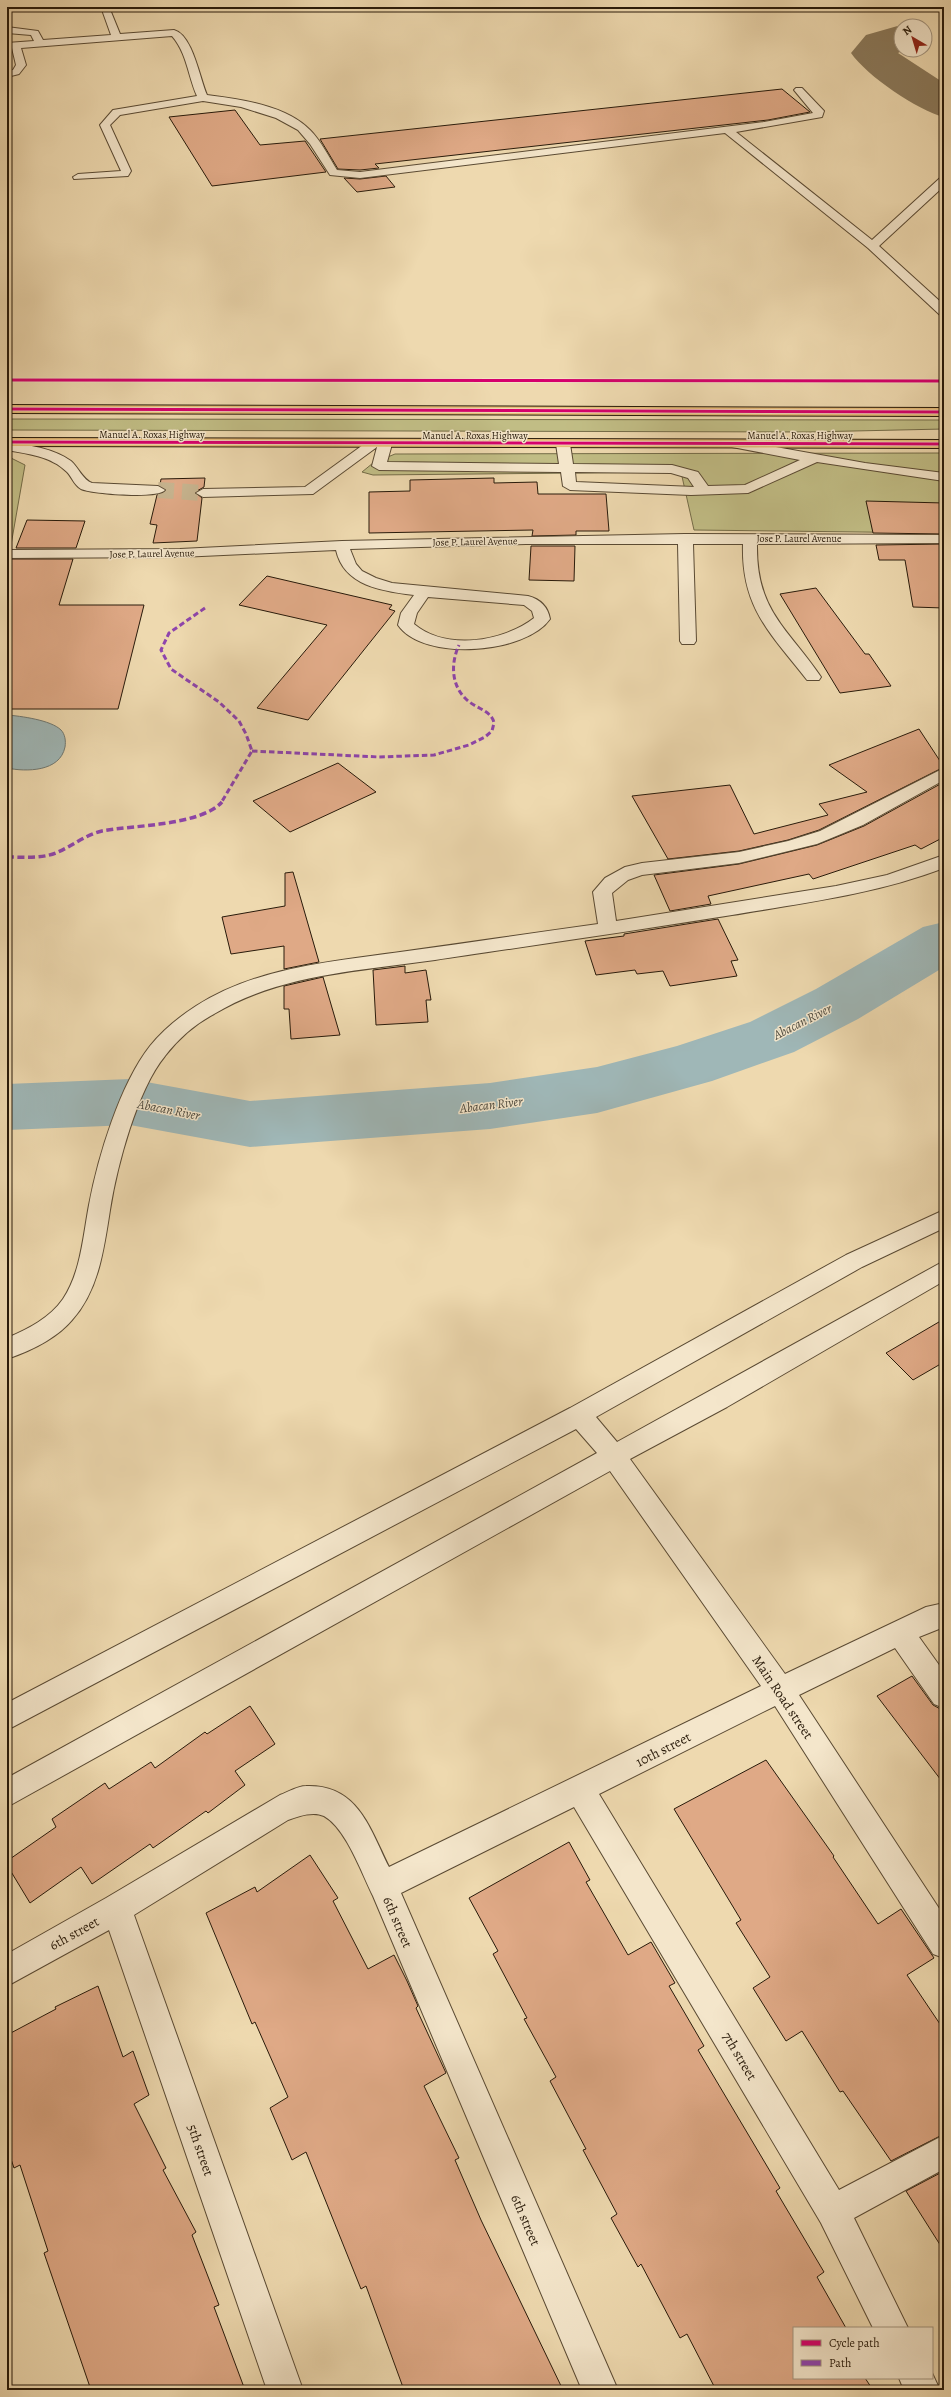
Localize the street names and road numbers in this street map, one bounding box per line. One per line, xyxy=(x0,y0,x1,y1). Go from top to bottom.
street label: Manuel A. Roxas Highway xyxy=(99,428,205,441)
street label: Manuel A. Roxas Highway xyxy=(422,429,528,442)
street label: Manuel A. Roxas Highway xyxy=(747,429,853,442)
street label: Jose P. Laurel Avenue xyxy=(757,532,842,545)
street label: Jose P. Laurel Avenue xyxy=(432,534,518,549)
street label: Jose P. Laurel Avenue xyxy=(109,546,195,561)
street label: Main Road street xyxy=(748,1652,818,1743)
street label: 10th street xyxy=(632,1727,694,1771)
street label: 6th street xyxy=(378,1894,417,1951)
street label: 6th street xyxy=(46,1912,103,1955)
street label: 7th street xyxy=(718,2028,762,2084)
street label: 5th street xyxy=(183,2122,218,2179)
street label: 6th street xyxy=(506,2192,545,2249)

